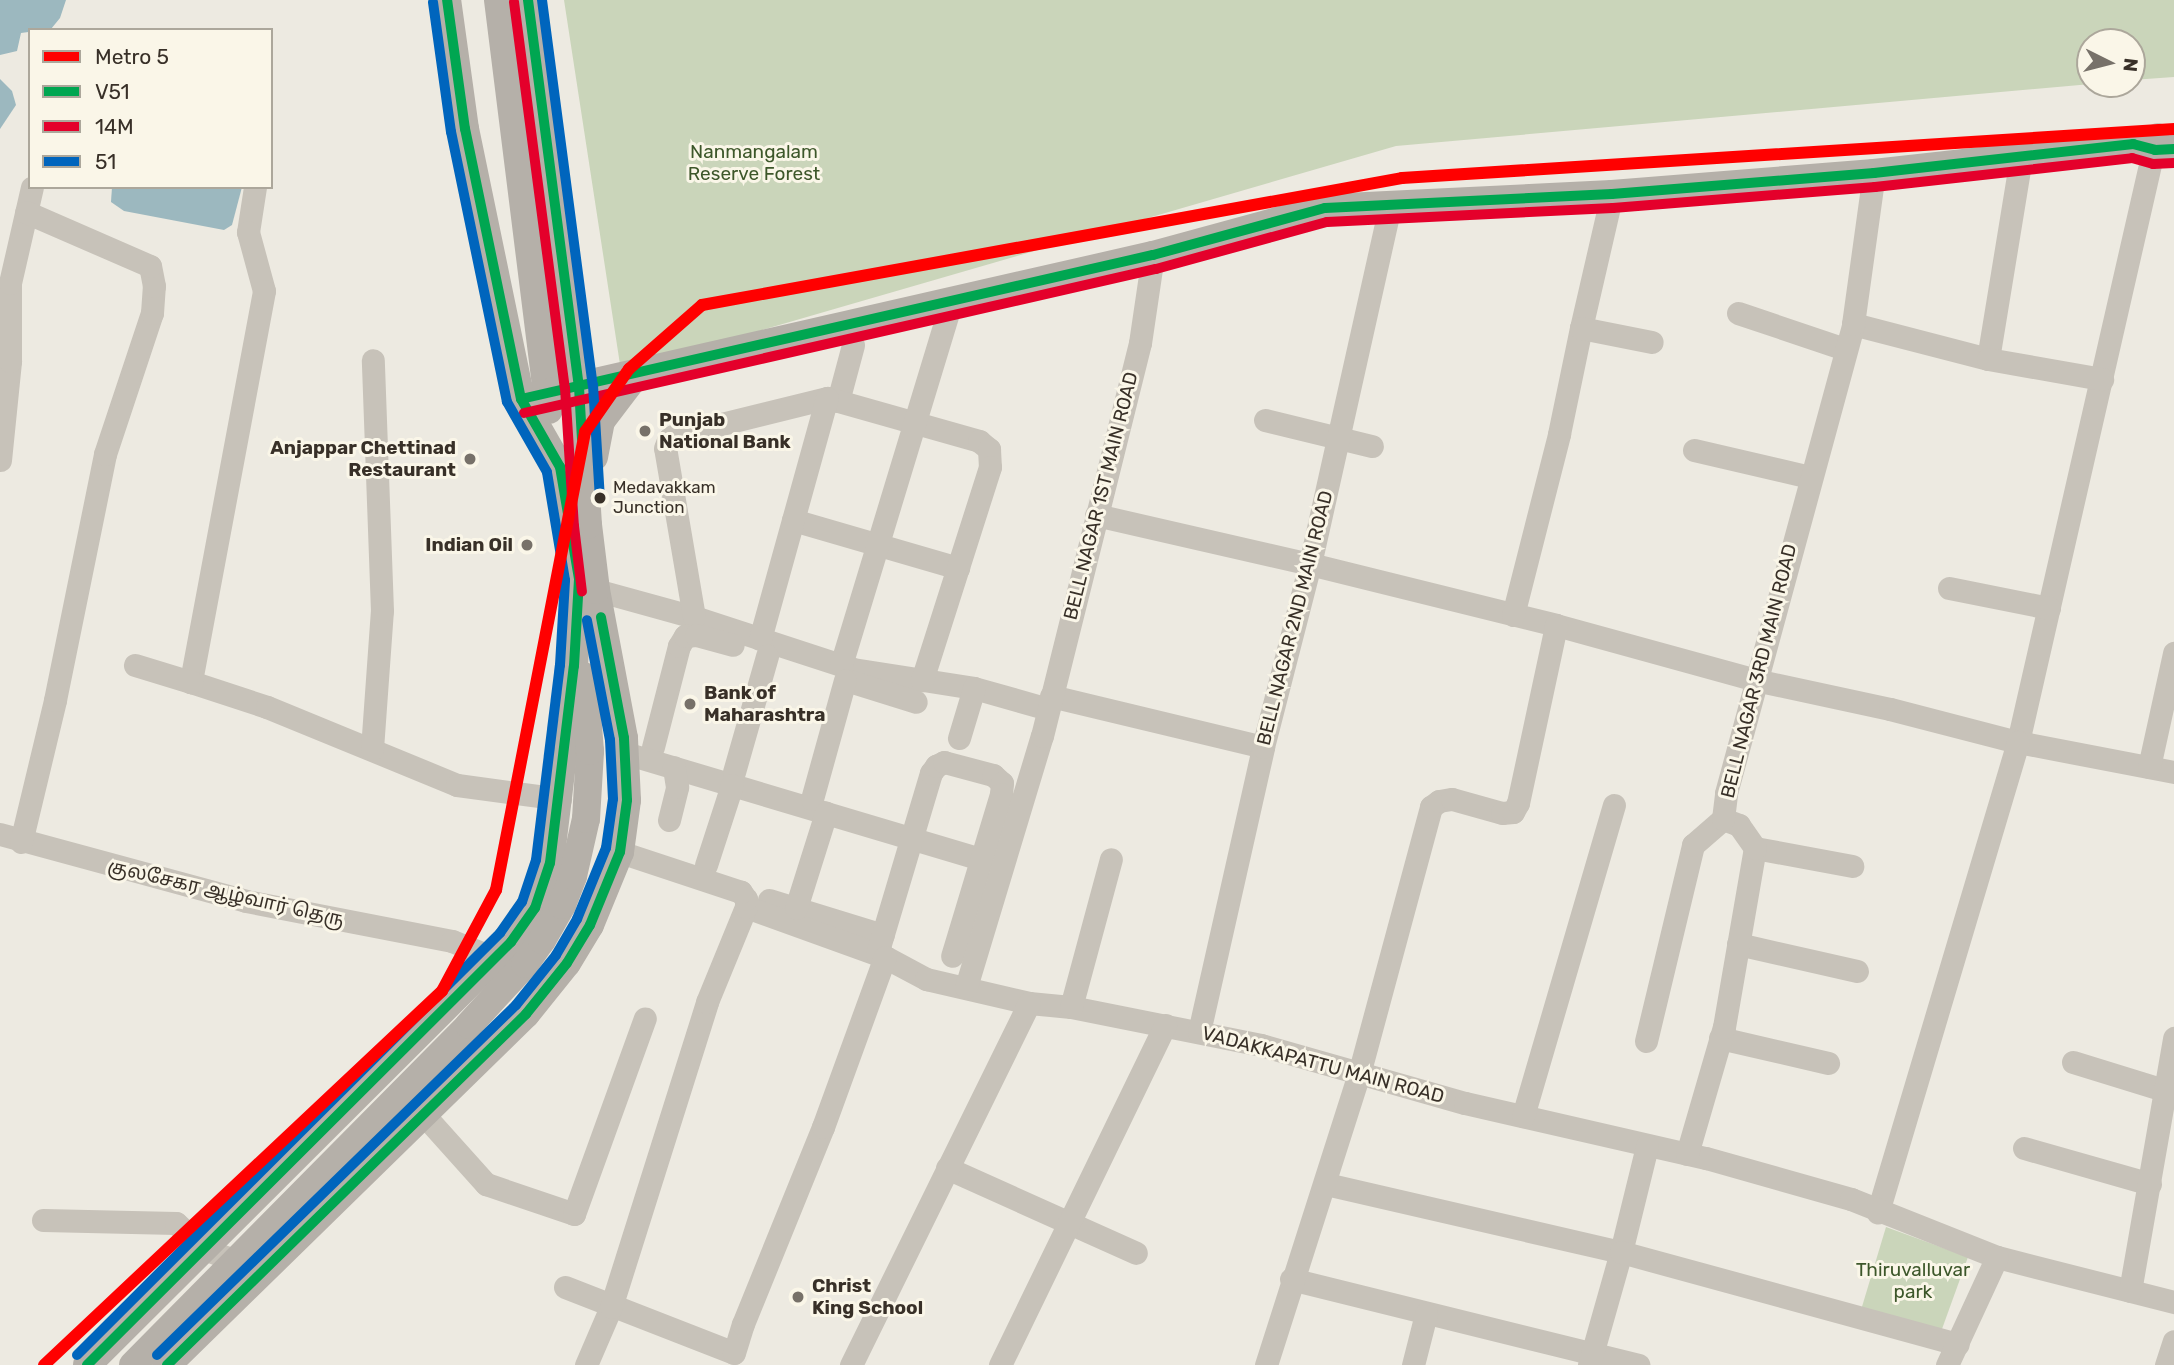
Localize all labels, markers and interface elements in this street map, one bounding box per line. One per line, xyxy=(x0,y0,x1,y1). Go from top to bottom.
legend xyxy=(28,28,273,189)
north arrow xyxy=(2076,28,2146,98)
text: Metro 5 xyxy=(95,44,169,69)
text: N xyxy=(2118,57,2143,73)
text: V51 xyxy=(95,79,130,104)
text: 14M xyxy=(95,114,134,139)
park label: Nanmangalam Reserve Forest xyxy=(688,141,820,185)
text: 51 xyxy=(95,149,116,174)
street label: BELL NAGAR 1ST MAIN ROAD xyxy=(1059,369,1143,623)
place label: Punjab National Bank xyxy=(659,409,791,453)
marker: Punjab National Bank xyxy=(637,423,653,439)
place label: Anjappar Chettinad Restaurant xyxy=(270,437,456,481)
marker: Anjappar Chettinad Restaurant xyxy=(462,451,478,467)
place label: Medavakkam Junction xyxy=(613,478,716,518)
street label: BELL NAGAR 2ND MAIN ROAD xyxy=(1252,488,1338,748)
marker: Medavakkam Junction xyxy=(593,491,607,505)
place label: Indian Oil xyxy=(425,534,513,556)
marker: Indian Oil xyxy=(519,537,535,553)
street label: BELL NAGAR 3RD MAIN ROAD xyxy=(1716,541,1802,801)
place label: Bank of Maharashtra xyxy=(704,682,825,726)
marker: Bank of Maharashtra xyxy=(682,696,698,712)
street label: குலசேகர ஆழ்வார் தெரு xyxy=(106,855,346,931)
street label: VADAKKAPATTU MAIN ROAD xyxy=(1199,1022,1447,1108)
park label: Thiruvalluvar park xyxy=(1856,1259,1970,1303)
place label: Christ King School xyxy=(812,1275,923,1319)
marker: Christ King School xyxy=(790,1289,806,1305)

